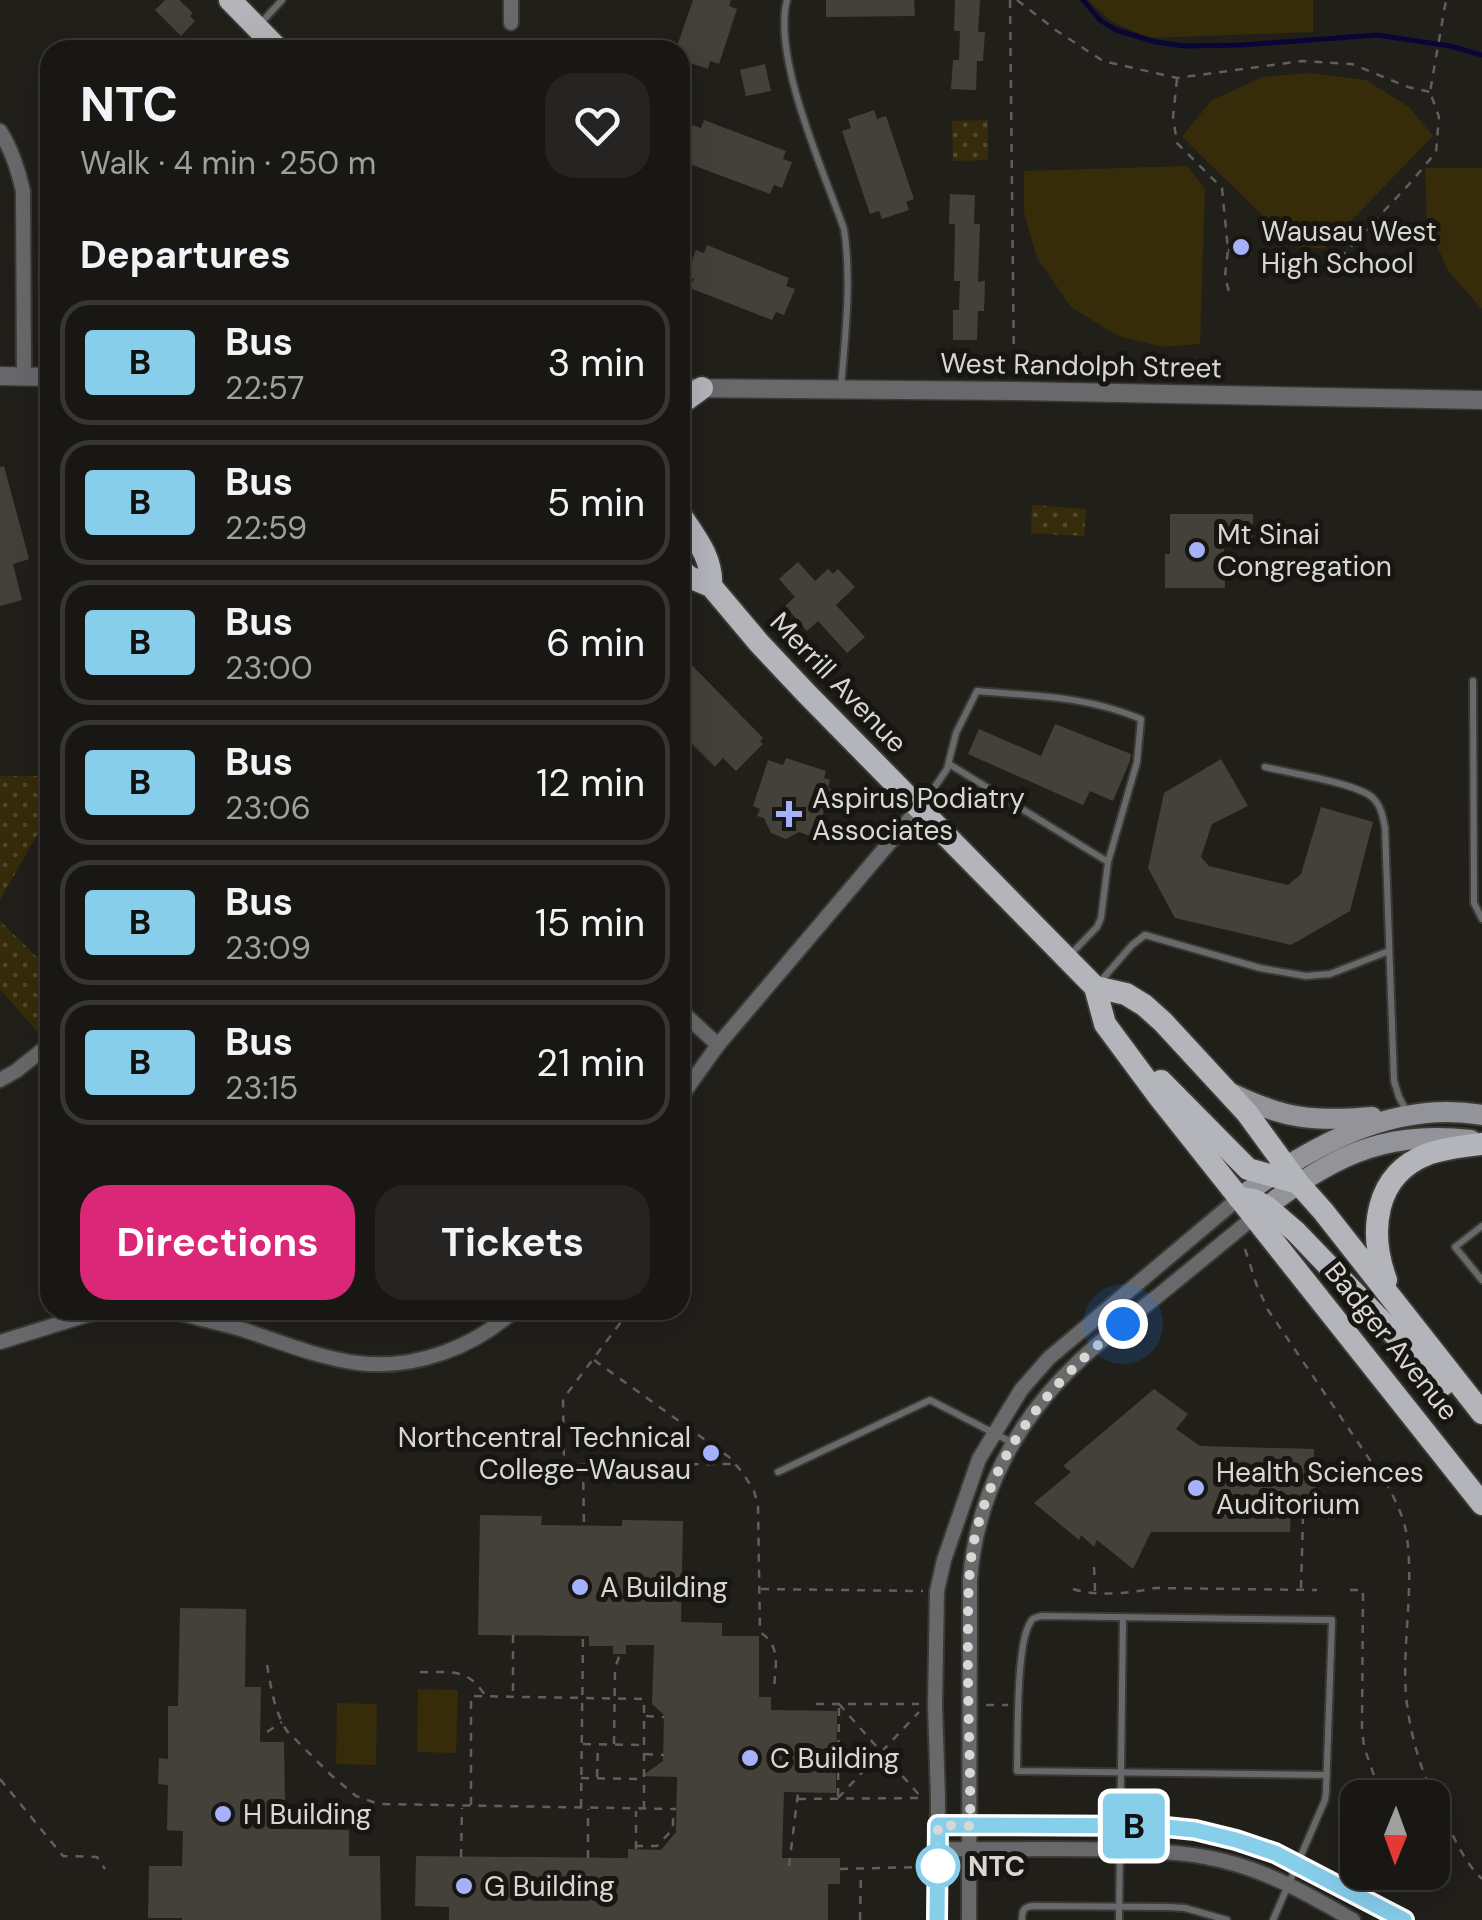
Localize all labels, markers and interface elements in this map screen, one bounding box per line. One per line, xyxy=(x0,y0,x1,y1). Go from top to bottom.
text: NTC xyxy=(80,73,178,136)
button: heart xyxy=(545,73,650,178)
text: Walk · 4 min · 250 m xyxy=(80,142,376,184)
place label: Wausau West High School xyxy=(1261,213,1437,282)
text: Departures xyxy=(80,230,291,280)
marker: Wausau West High School xyxy=(1230,236,1252,258)
text: Bus xyxy=(225,317,293,367)
text: 3 min xyxy=(548,338,645,388)
text: B xyxy=(129,339,151,385)
street label: West Randolph Street xyxy=(940,345,1222,386)
text: 22:57 xyxy=(225,367,304,409)
text: Bus xyxy=(225,457,293,507)
text: 5 min xyxy=(547,478,645,528)
text: B xyxy=(129,479,151,525)
text: 22:59 xyxy=(225,507,307,549)
place label: Mt Sinai Congregation xyxy=(1217,516,1392,585)
marker: Mt Sinai Congregation xyxy=(1186,539,1208,561)
text: Bus xyxy=(225,597,293,647)
street label: Merrill Avenue xyxy=(762,604,915,761)
text: 6 min xyxy=(546,618,645,668)
text: B xyxy=(129,619,151,665)
text: 23:00 xyxy=(225,647,313,689)
text: Bus xyxy=(225,737,293,787)
text: 12 min xyxy=(536,758,645,808)
text: B xyxy=(129,759,151,805)
place label: Aspirus Podiatry Associates xyxy=(812,780,1025,849)
text: 23:06 xyxy=(225,787,311,829)
marker: Aspirus Podiatry Associates xyxy=(776,801,802,827)
text: Bus xyxy=(225,877,293,927)
text: 15 min xyxy=(535,898,645,948)
text: B xyxy=(129,899,151,945)
text: 23:09 xyxy=(225,927,311,969)
text: Bus xyxy=(225,1017,293,1067)
text: 21 min xyxy=(536,1038,645,1088)
text: B xyxy=(129,1039,151,1085)
text: 23:15 xyxy=(225,1067,298,1109)
button: Directions xyxy=(80,1185,355,1300)
button: Tickets xyxy=(375,1185,650,1300)
street label: Badger Avenue xyxy=(1316,1254,1467,1428)
your location xyxy=(1098,1299,1148,1349)
place label: Northcentral Technical College-Wausau xyxy=(398,1419,691,1488)
marker: Northcentral Technical College-Wausau xyxy=(700,1442,722,1464)
place label: Health Sciences Auditorium xyxy=(1216,1454,1424,1523)
marker: Health Sciences Auditorium xyxy=(1185,1477,1207,1499)
place label: A Building xyxy=(600,1569,728,1606)
marker: A Building xyxy=(569,1576,591,1598)
place label: C Building xyxy=(770,1740,899,1777)
marker: C Building xyxy=(739,1747,761,1769)
north arrow xyxy=(1340,1780,1450,1890)
map controls xyxy=(1340,1780,1450,1890)
line badge: B xyxy=(1102,1794,1166,1858)
place label: H Building xyxy=(243,1796,371,1833)
marker: H Building xyxy=(212,1803,234,1825)
text: B xyxy=(1123,1803,1145,1849)
marker: NTC xyxy=(917,1845,959,1887)
place label: NTC xyxy=(968,1848,1025,1885)
place label: G Building xyxy=(484,1868,615,1905)
marker: G Building xyxy=(453,1875,475,1897)

